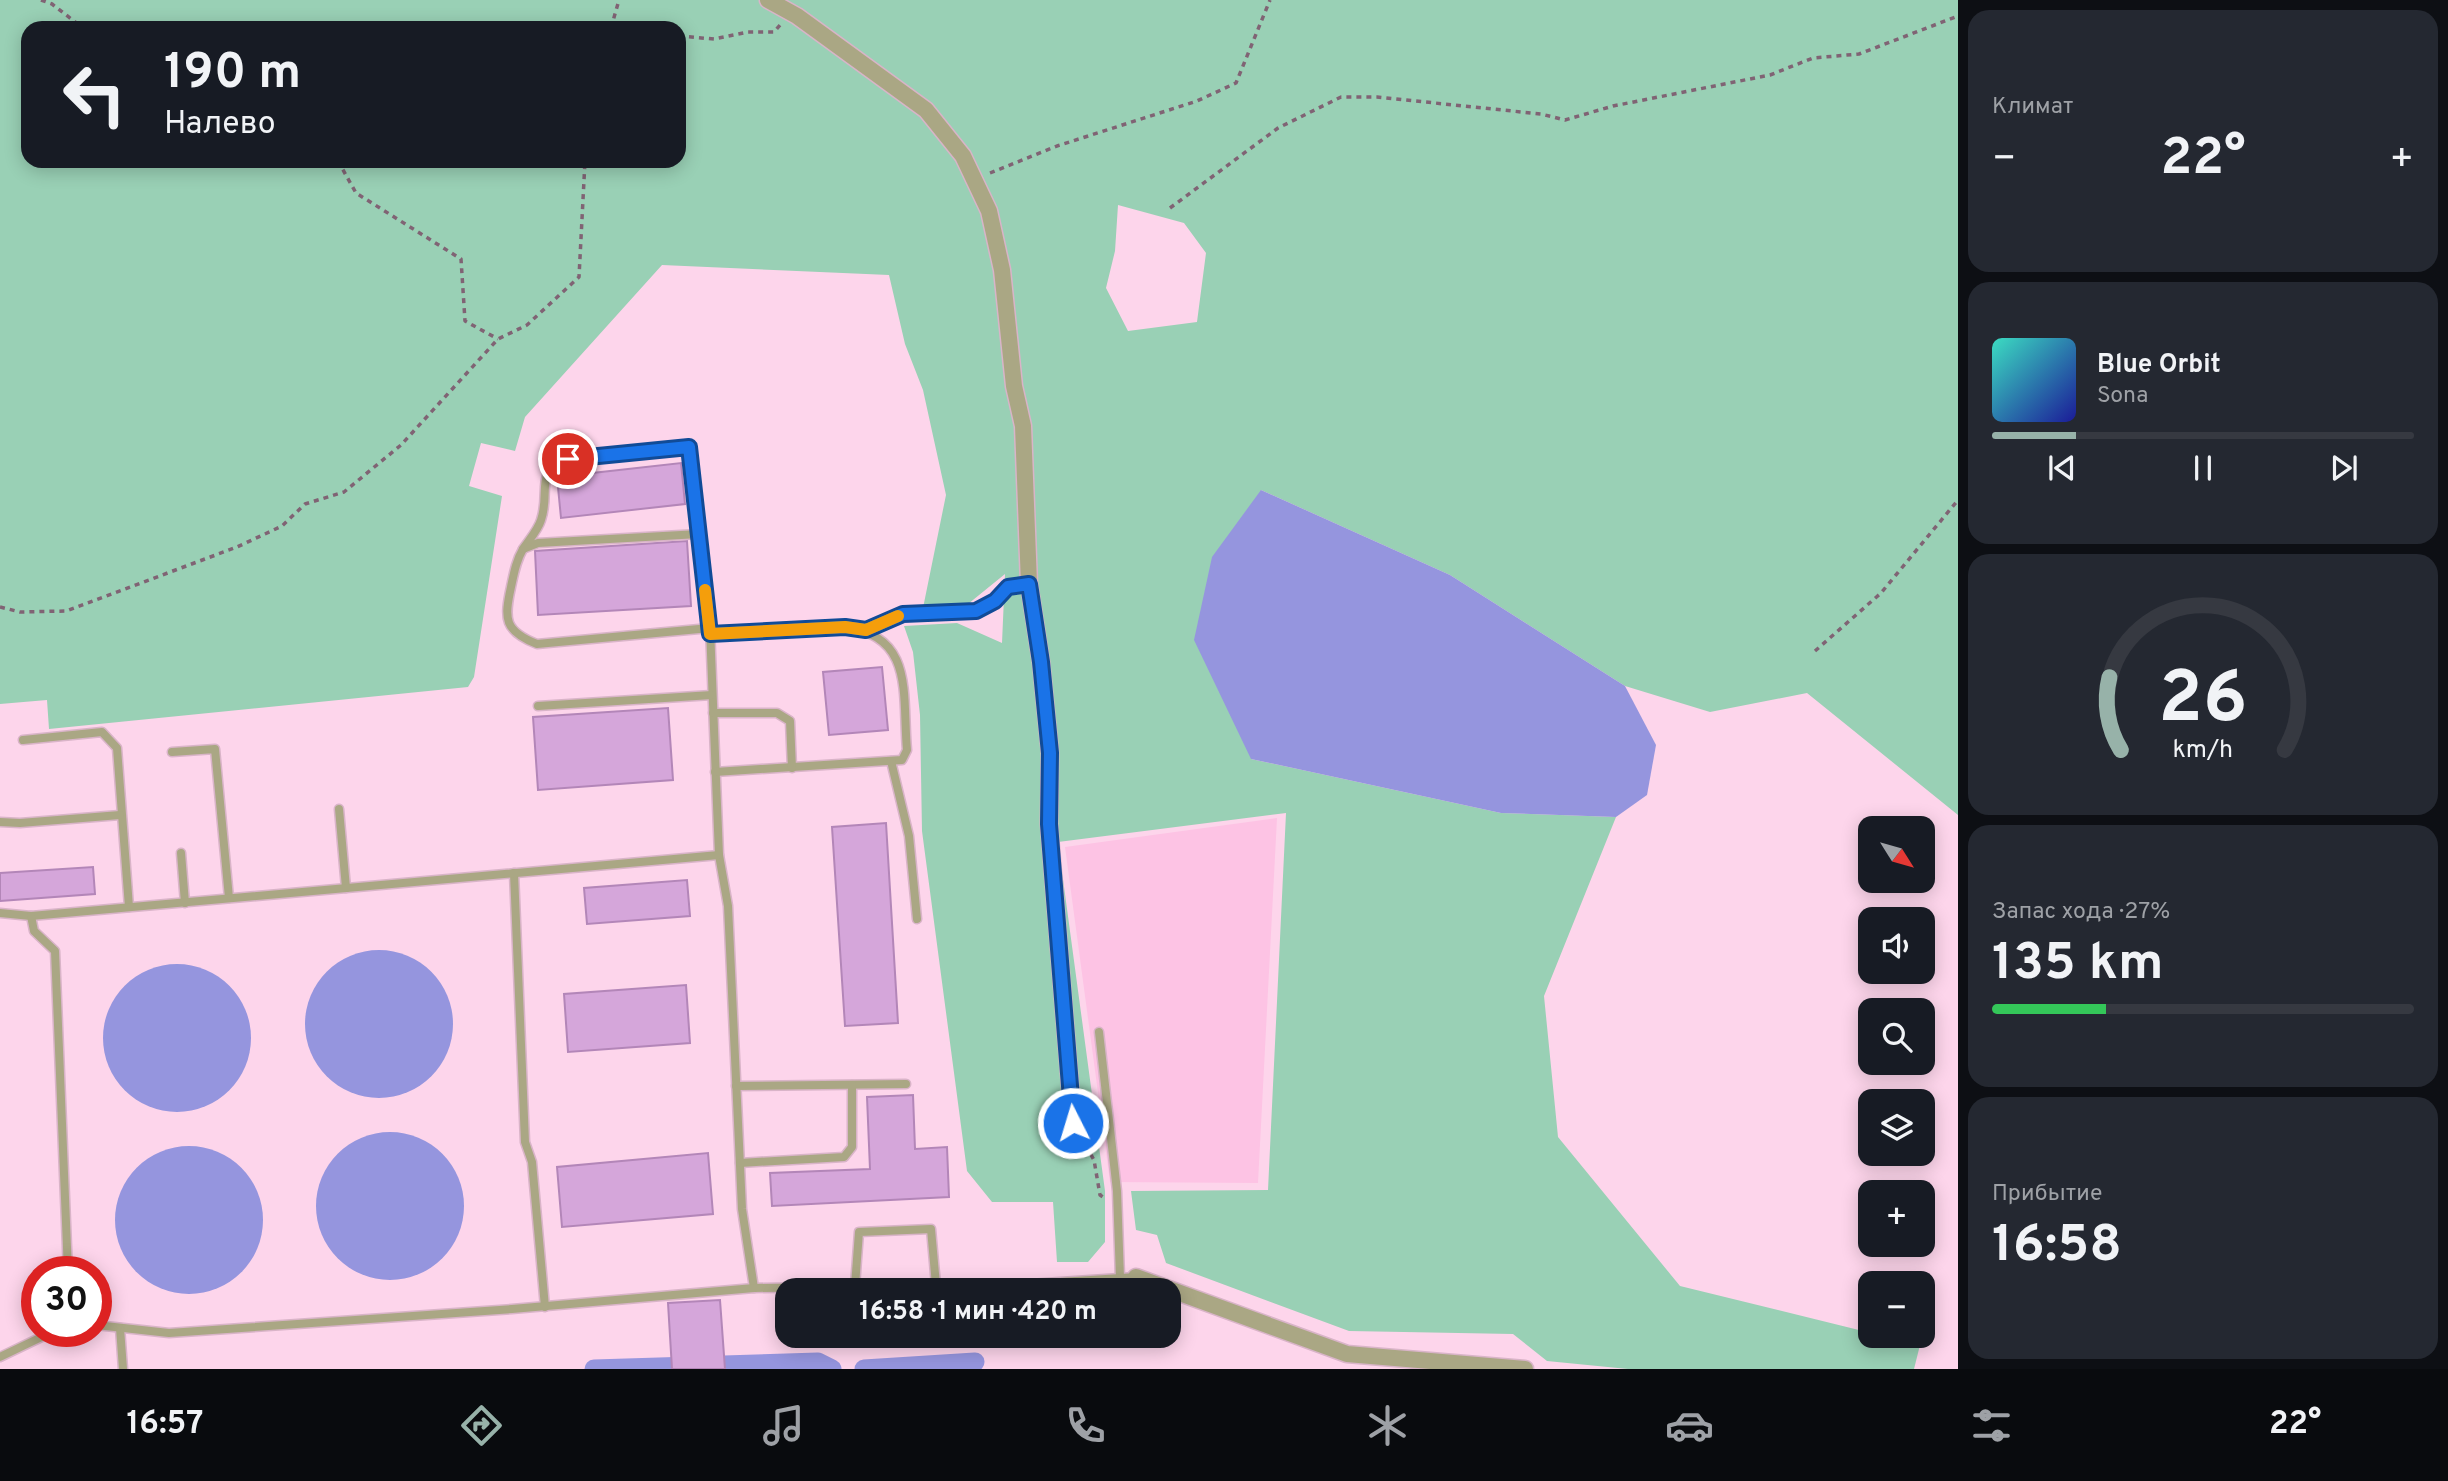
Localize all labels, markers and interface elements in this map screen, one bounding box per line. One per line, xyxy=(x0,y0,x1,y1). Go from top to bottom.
text: 190 m xyxy=(164,44,301,106)
icon: left xyxy=(49,49,140,140)
text: Климат xyxy=(1992,93,2073,122)
text: Налево xyxy=(164,105,276,145)
text: 22° xyxy=(2160,127,2246,193)
text: − xyxy=(1992,136,2017,185)
text: + xyxy=(2389,136,2414,185)
text: Blue Orbit xyxy=(2097,349,2221,382)
text: Sona xyxy=(2097,382,2148,411)
pin xyxy=(538,429,598,489)
icon: arrive xyxy=(549,440,587,478)
icon: previous xyxy=(2043,449,2081,487)
icon: pause xyxy=(2184,449,2222,487)
icon: next xyxy=(2325,449,2363,487)
text: 26 xyxy=(2158,657,2248,749)
text: km/h xyxy=(2173,735,2233,767)
north arrow xyxy=(1858,816,1936,892)
map controls xyxy=(1858,816,1935,1348)
text: Запас хода · 27% xyxy=(1992,898,2170,927)
button: sound xyxy=(1858,907,1935,984)
text: 135 km xyxy=(1992,932,2163,998)
button: search xyxy=(1858,998,1935,1075)
position arrow xyxy=(1036,1086,1110,1160)
button: layers xyxy=(1858,1089,1935,1166)
button: + xyxy=(1858,1180,1935,1257)
text: Прибытие xyxy=(1992,1180,2102,1209)
text: 16:58 xyxy=(1992,1214,2122,1280)
speed limit sign: 30 xyxy=(21,1256,112,1347)
button: − xyxy=(1858,1271,1935,1348)
text: 16:58 · 1 мин · 420 m xyxy=(859,1296,1097,1329)
icon: directions xyxy=(457,1401,506,1450)
icon: music xyxy=(759,1401,808,1450)
icon: phone xyxy=(1061,1401,1110,1450)
icon: climate xyxy=(1363,1401,1412,1450)
icon: car xyxy=(1665,1401,1714,1450)
icon: filters xyxy=(1967,1401,2016,1450)
text: 16:57 xyxy=(127,1405,204,1445)
text: 22° xyxy=(2269,1405,2321,1445)

